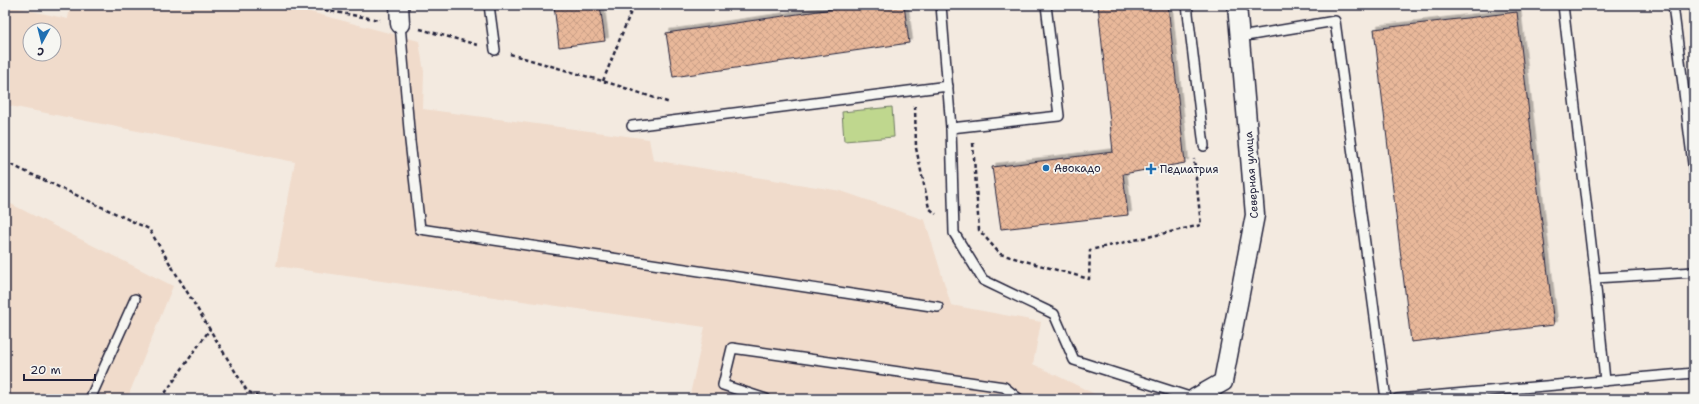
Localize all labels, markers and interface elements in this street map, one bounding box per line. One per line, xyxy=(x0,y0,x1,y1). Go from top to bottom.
north arrow xyxy=(22,22,62,62)
text: С xyxy=(36,44,45,59)
street label: Северная улица xyxy=(1241,131,1262,219)
place label: Авокадо xyxy=(1054,161,1101,176)
place label: Педиатрия xyxy=(1160,162,1218,177)
marker: Авокадо xyxy=(1041,163,1051,173)
marker: Педиатрия xyxy=(1145,163,1157,175)
scale bar xyxy=(24,356,95,382)
text: 20 m xyxy=(30,362,61,378)

